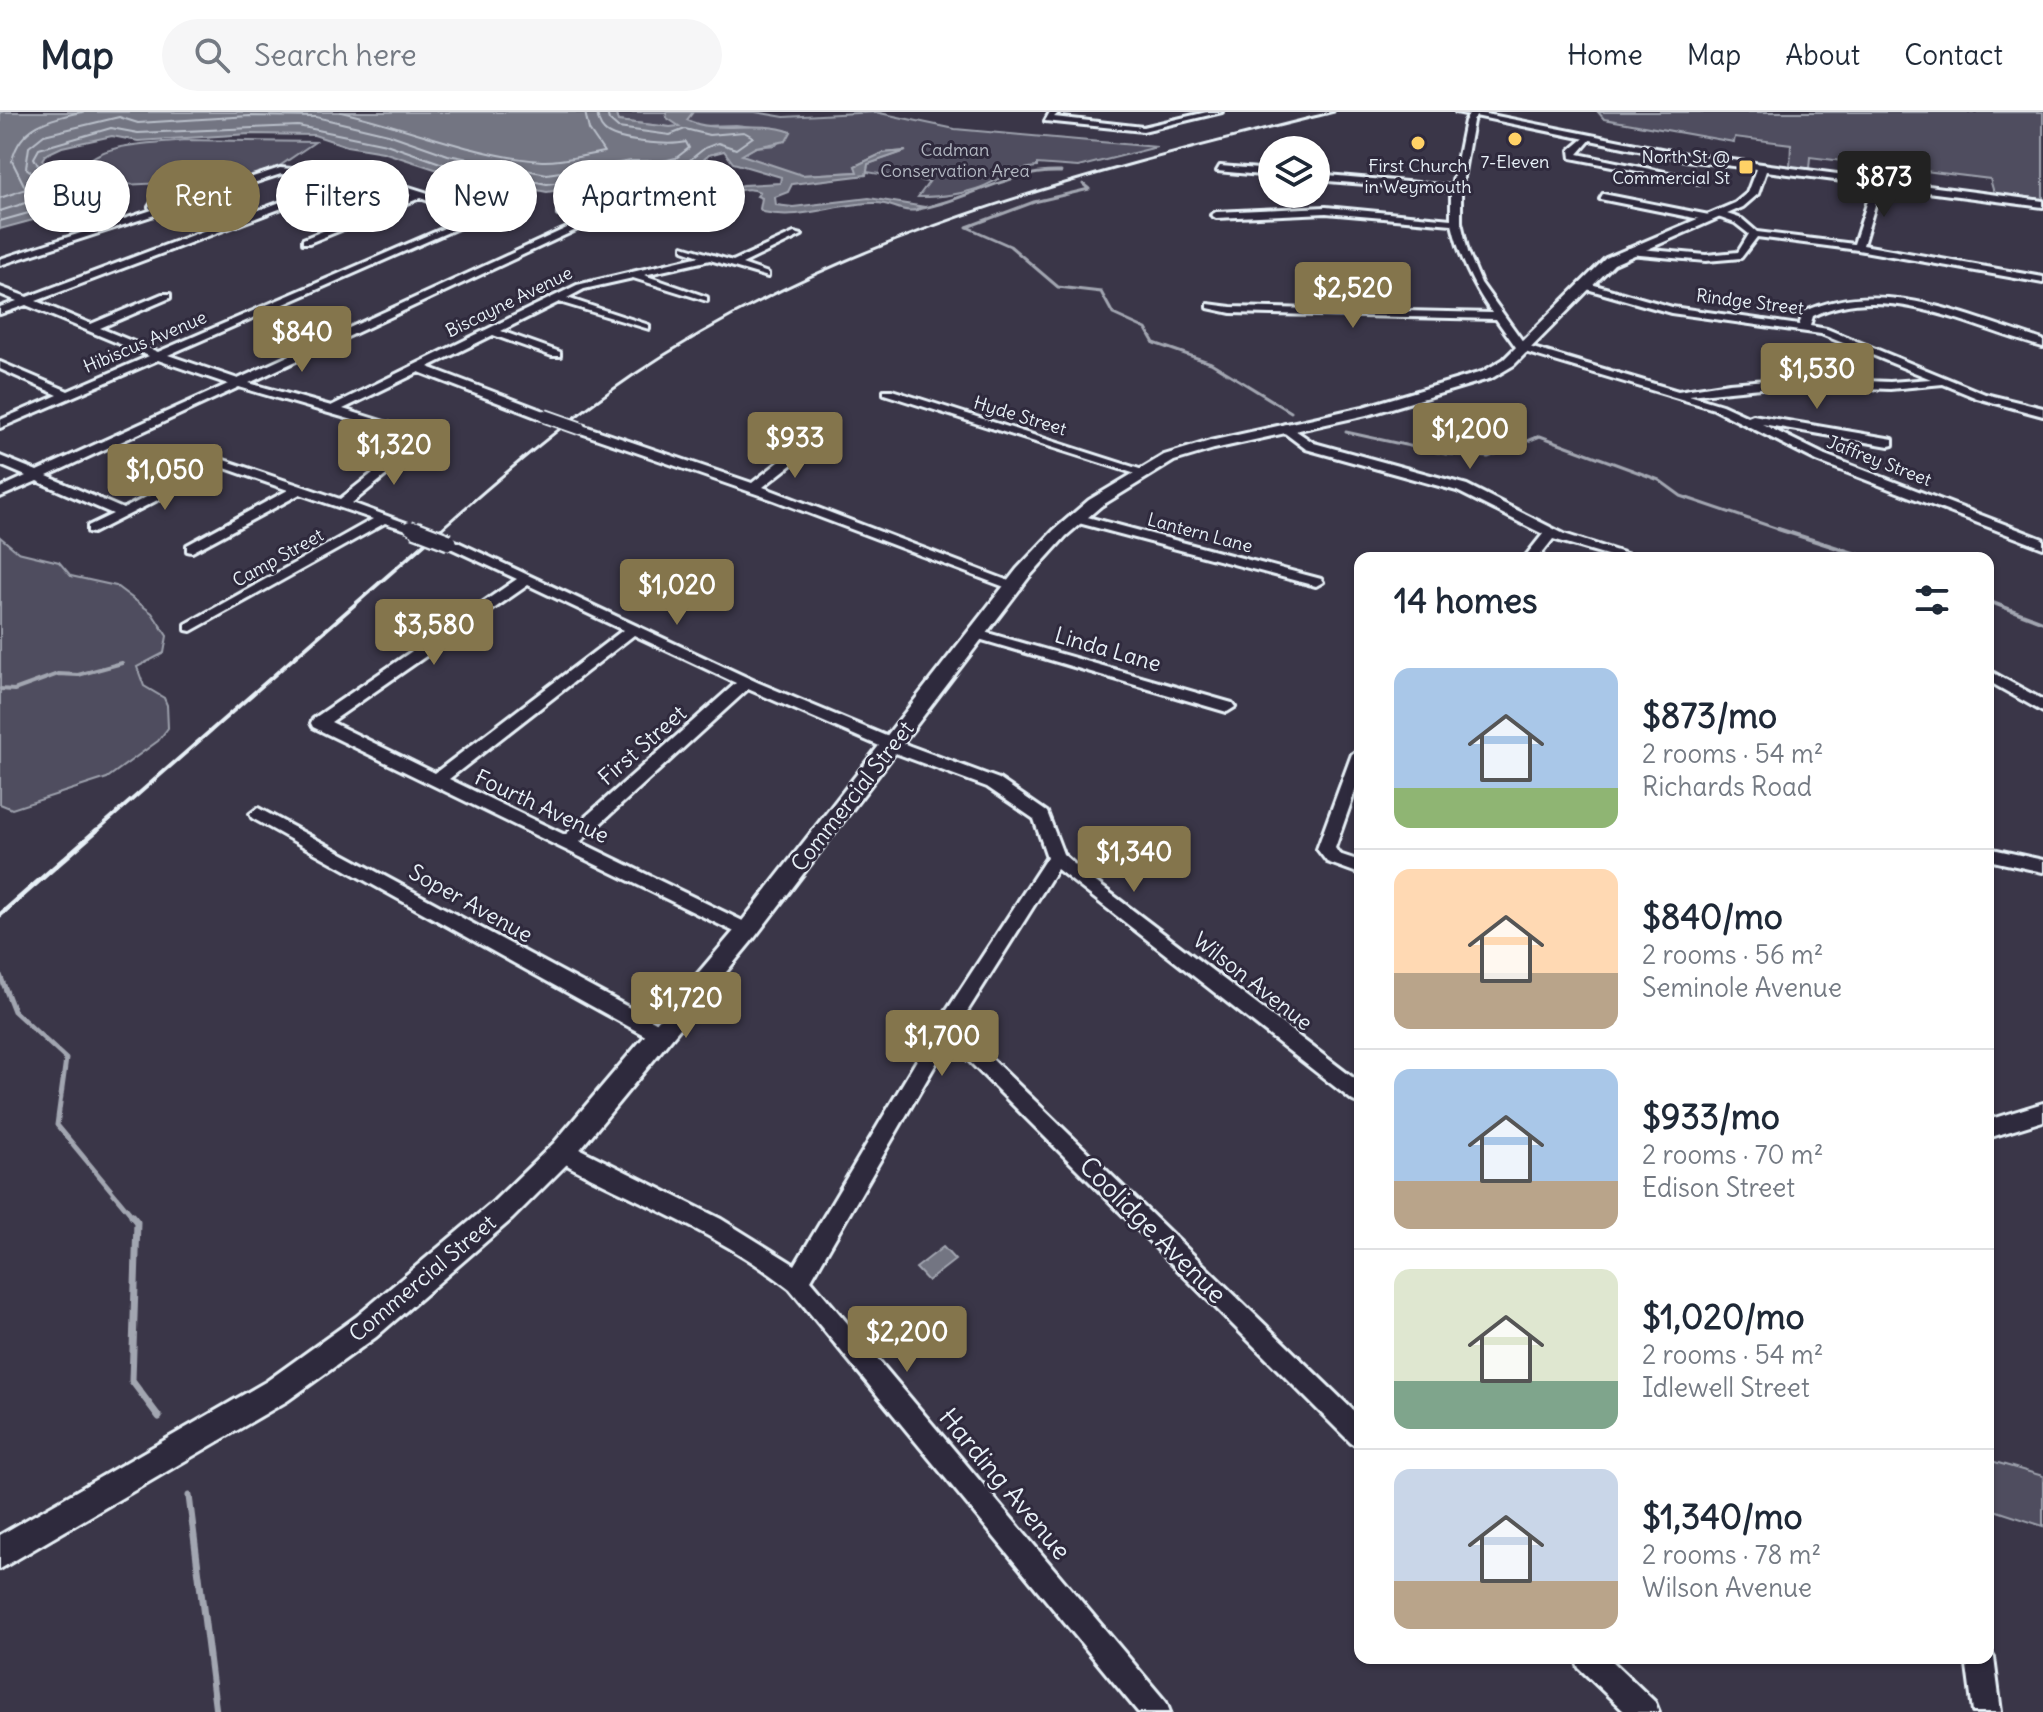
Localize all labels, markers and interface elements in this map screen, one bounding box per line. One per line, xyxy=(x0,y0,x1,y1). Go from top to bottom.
search box xyxy=(162,19,722,91)
text: Map xyxy=(40,32,114,79)
icon: search xyxy=(190,33,234,77)
text: Search here xyxy=(254,36,417,74)
text: Home xyxy=(1567,37,1643,73)
text: Map xyxy=(1687,37,1741,73)
text: About xyxy=(1785,37,1860,73)
text: Contact xyxy=(1904,37,2003,73)
marker: 7-Eleven xyxy=(1506,130,1524,148)
marker: First Church in Weymouth xyxy=(1409,134,1427,152)
map controls xyxy=(1258,136,1330,208)
button: layers xyxy=(1258,136,1330,208)
park label: Cadman Conservation Area xyxy=(880,138,1030,182)
place label: North St @ Commercial St xyxy=(1612,145,1730,189)
place label: 7-Eleven xyxy=(1480,150,1550,173)
pin: $873 xyxy=(1837,151,1931,219)
place label: First Church in Weymouth xyxy=(1364,154,1472,198)
marker: North St @ Commercial St xyxy=(1737,158,1755,176)
chip: Buy xyxy=(24,160,130,232)
chip: Rent xyxy=(146,160,260,232)
chip: Filters xyxy=(276,160,409,232)
chip: New xyxy=(425,160,537,232)
chip: Apartment xyxy=(553,160,745,232)
text: $873 xyxy=(1856,160,1912,193)
street label: Biscayne Avenue xyxy=(442,261,576,342)
pin: $2,520 xyxy=(1288,262,1418,330)
text: $2,520 xyxy=(1313,271,1393,304)
street label: Rindge Street xyxy=(1695,283,1805,320)
street label: Hibiscus Avenue xyxy=(80,305,210,378)
pin: $840 xyxy=(255,306,349,374)
text: $840 xyxy=(271,315,333,348)
pin: $1,530 xyxy=(1752,343,1882,411)
text: $1,530 xyxy=(1779,352,1855,385)
street label: Hyde Street xyxy=(971,391,1069,441)
pin: $1,200 xyxy=(1405,403,1535,471)
pin: $933 xyxy=(748,412,842,480)
text: $1,200 xyxy=(1431,412,1509,445)
pin: $1,320 xyxy=(329,419,459,487)
text: $933 xyxy=(766,421,824,454)
text: $1,320 xyxy=(356,428,432,461)
street label: Jaffrey Street xyxy=(1824,430,1935,491)
pin: $1,050 xyxy=(100,444,230,512)
text: $1,050 xyxy=(126,453,204,486)
street label: Lantern Lane xyxy=(1145,507,1255,558)
street label: Camp Street xyxy=(228,523,327,592)
pin: $1,020 xyxy=(612,559,742,627)
text: $1,020 xyxy=(638,568,716,601)
icon: filters xyxy=(1910,578,1954,622)
text: 14 homes xyxy=(1394,579,1538,622)
pin: $3,580 xyxy=(369,599,499,667)
text: $3,580 xyxy=(393,608,475,641)
street label: Linda Lane xyxy=(1052,620,1164,678)
text: $873/mo xyxy=(1642,694,1777,737)
street label: First Street xyxy=(592,699,692,791)
icon: home xyxy=(1458,700,1554,796)
street label: Commercial Street xyxy=(785,715,919,877)
text: 2 rooms · 54 m² xyxy=(1642,737,1824,770)
street label: Fourth Avenue xyxy=(470,763,614,849)
text: Richards Road xyxy=(1642,770,1812,803)
pin: $1,340 xyxy=(1069,826,1199,894)
text: $1,340 xyxy=(1096,835,1172,868)
street label: Soper Avenue xyxy=(404,858,538,948)
text: $840/mo xyxy=(1642,895,1783,938)
icon: home xyxy=(1458,901,1554,997)
street label: Wilson Avenue xyxy=(1188,926,1318,1036)
text: 2 rooms · 56 m² xyxy=(1642,938,1823,971)
text: Seminole Avenue xyxy=(1642,971,1842,1004)
pin: $1,720 xyxy=(621,972,751,1040)
text: $1,720 xyxy=(649,981,723,1014)
pin: $1,700 xyxy=(877,1010,1007,1078)
text: $1,700 xyxy=(904,1019,980,1052)
text: $933/mo xyxy=(1642,1095,1780,1138)
icon: home xyxy=(1458,1101,1554,1197)
text: 2 rooms · 70 m² xyxy=(1642,1138,1823,1171)
street label: Coolidge Avenue xyxy=(1073,1149,1234,1310)
text: Edison Street xyxy=(1642,1171,1795,1204)
street label: Commercial Street xyxy=(343,1208,501,1348)
text: $1,020/mo xyxy=(1642,1295,1805,1338)
icon: home xyxy=(1458,1301,1554,1397)
pin: $2,200 xyxy=(842,1306,972,1374)
text: $2,200 xyxy=(866,1315,948,1348)
text: 2 rooms · 54 m² xyxy=(1642,1338,1824,1371)
text: Idlewell Street xyxy=(1642,1371,1810,1404)
street label: Harding Avenue xyxy=(932,1401,1078,1566)
text: $1,340/mo xyxy=(1642,1495,1803,1538)
icon: home xyxy=(1458,1501,1554,1597)
text: 2 rooms · 78 m² xyxy=(1642,1538,1821,1571)
text: Wilson Avenue xyxy=(1642,1571,1812,1604)

